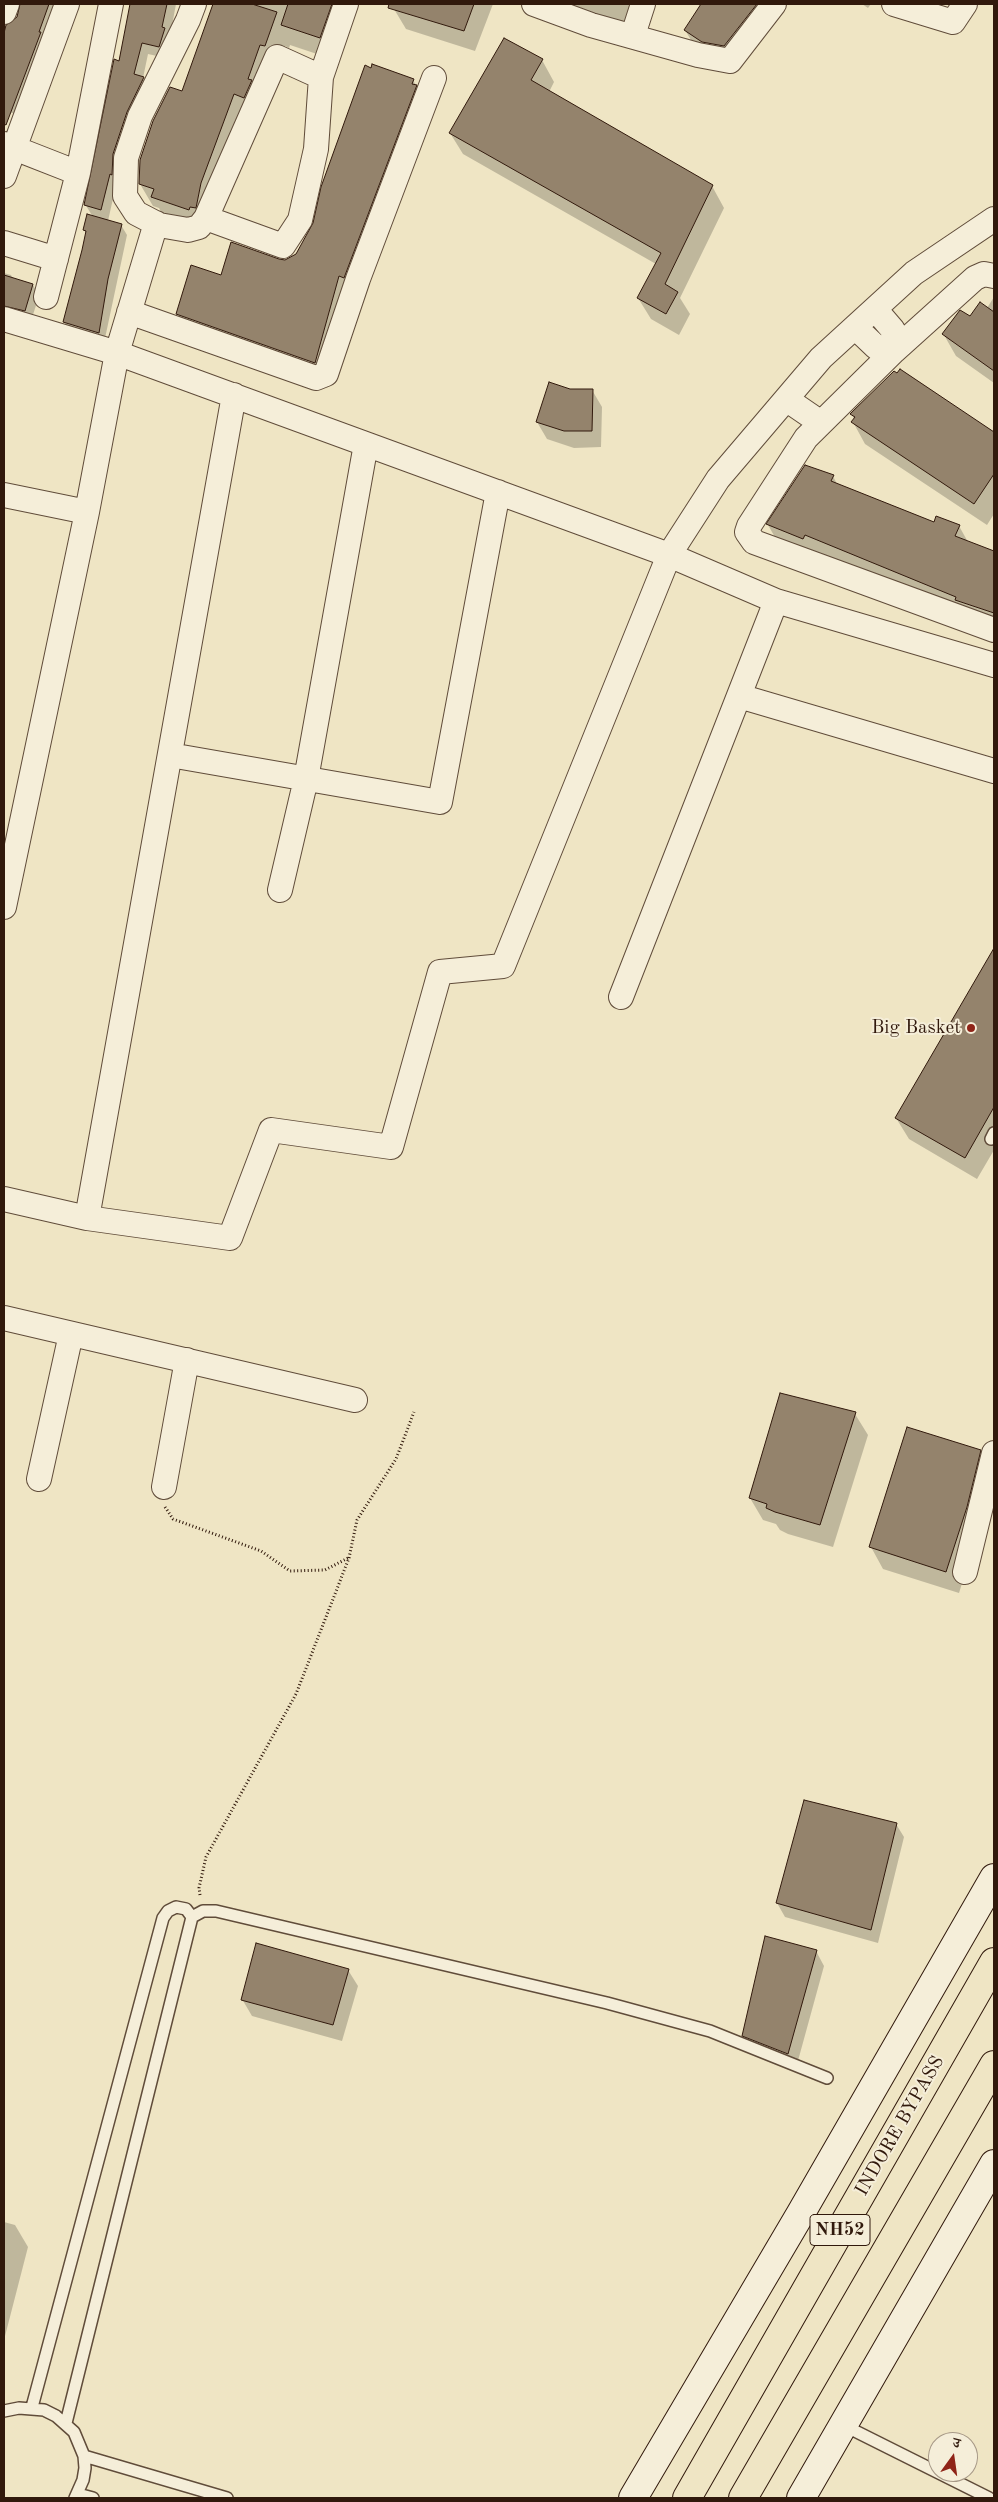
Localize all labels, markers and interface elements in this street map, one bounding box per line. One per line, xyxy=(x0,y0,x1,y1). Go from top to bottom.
place label: Big Basket xyxy=(871,1017,961,1039)
marker: Big Basket xyxy=(965,1022,977,1034)
street label: INDORE BYPASS xyxy=(851,2052,949,2200)
road number: NH52 xyxy=(810,2214,870,2246)
north arrow xyxy=(928,2432,978,2482)
text: उ xyxy=(951,2436,962,2451)

